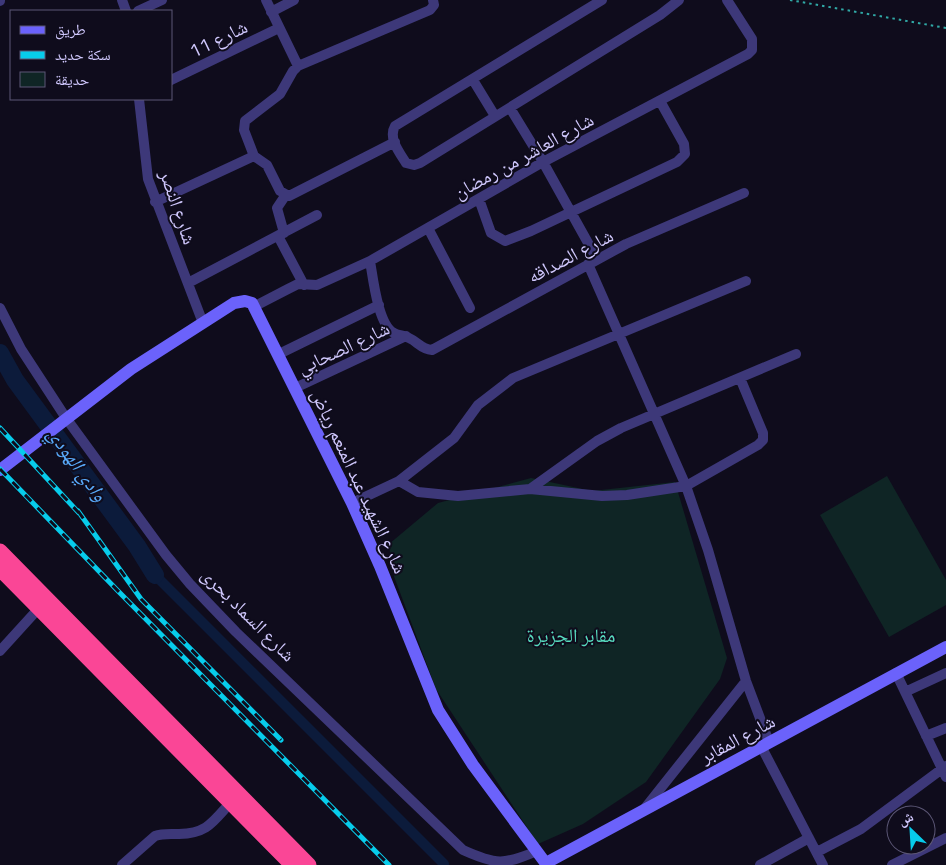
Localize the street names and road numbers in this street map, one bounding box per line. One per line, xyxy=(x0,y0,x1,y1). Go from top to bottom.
street label: شارع 11 xyxy=(184,11,252,65)
street label: شارع العاشر من رمضان xyxy=(448,104,598,206)
street label: شارع النصر xyxy=(152,165,205,248)
street label: شارع الصداقه xyxy=(522,220,618,290)
street label: شارع الصحابي xyxy=(292,313,395,383)
street label: شارع الشهيد عبد المنعم رياض xyxy=(304,384,416,578)
street label: شارع السماد بحرى xyxy=(195,560,303,668)
street label: شارع المقابر xyxy=(693,706,780,770)

